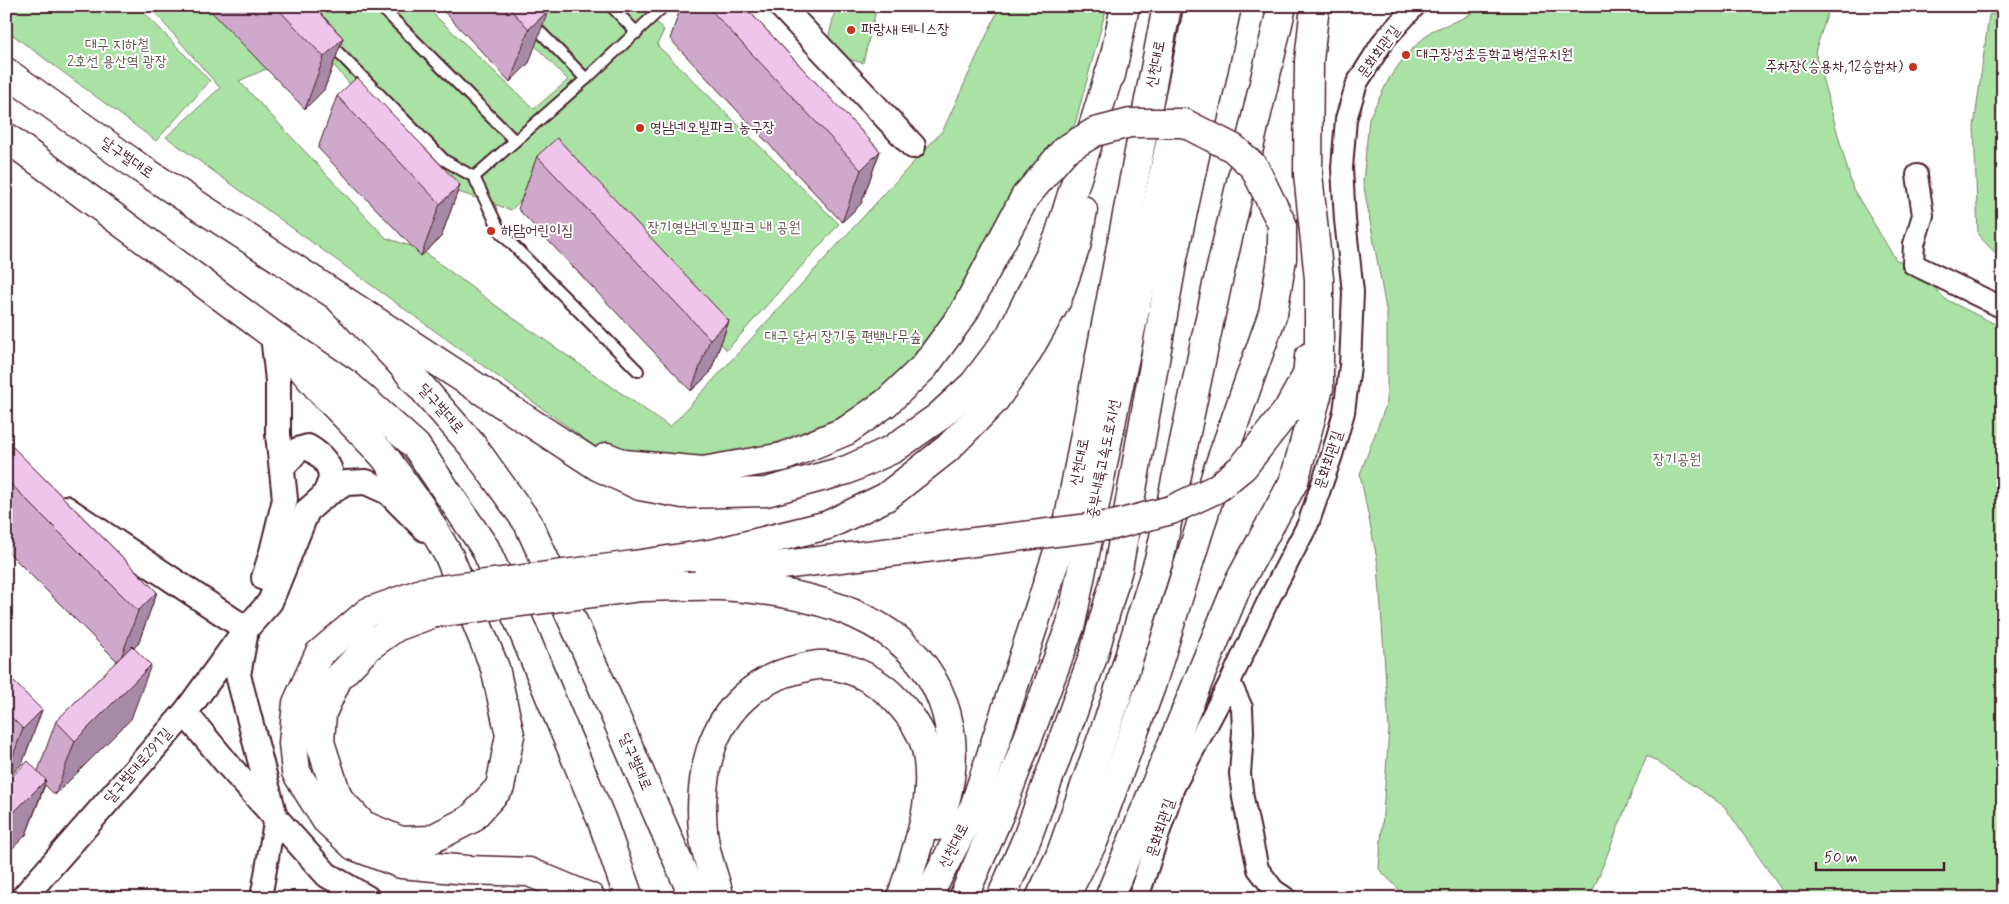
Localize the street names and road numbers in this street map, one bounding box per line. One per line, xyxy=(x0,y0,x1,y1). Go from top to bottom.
street label: 문화회관길 xyxy=(1353,22,1405,82)
street label: 신천대로 xyxy=(1142,38,1170,90)
street label: 달구벌대로 xyxy=(97,132,157,184)
street label: 달구벌대로 xyxy=(414,380,468,438)
street label: 중부내륙고속도로지선 xyxy=(1083,398,1125,520)
street label: 문화회관길 xyxy=(1310,428,1348,492)
street label: 신천대로 xyxy=(1066,436,1094,488)
street label: 달구벌대로291길 xyxy=(100,724,176,808)
street label: 달구벌대로 xyxy=(614,730,656,794)
street label: 문화회관길 xyxy=(1142,796,1180,860)
street label: 신천대로 xyxy=(934,820,974,872)

